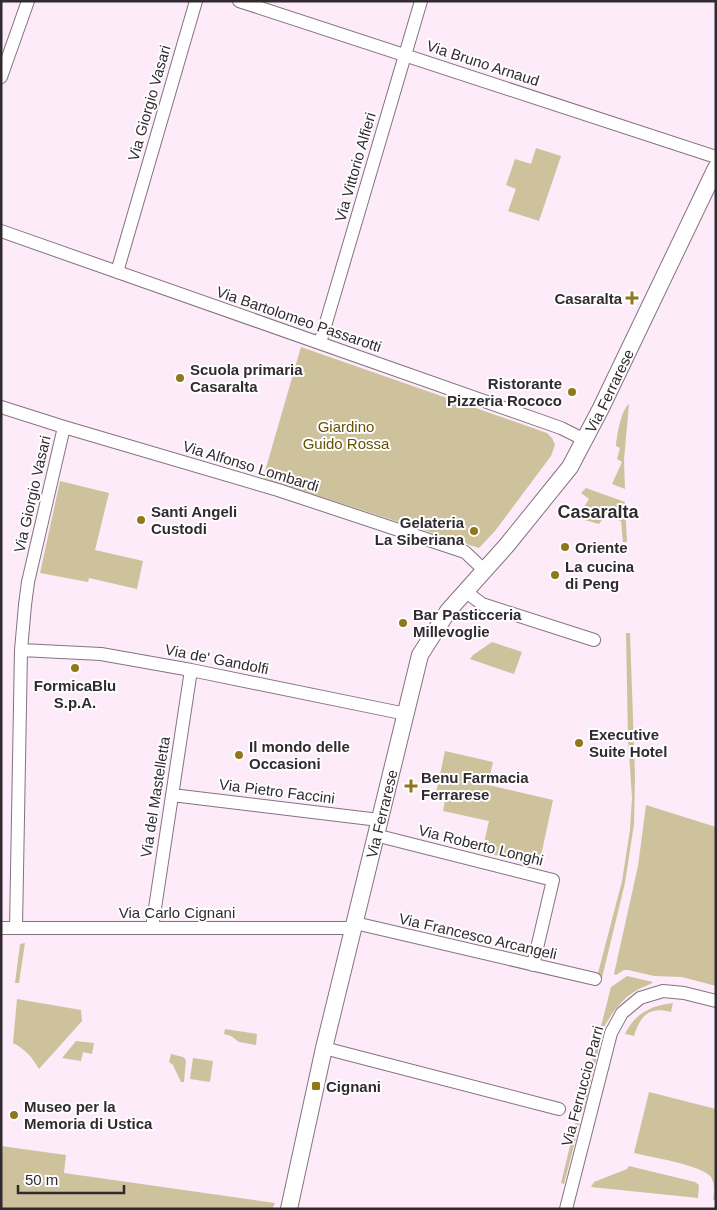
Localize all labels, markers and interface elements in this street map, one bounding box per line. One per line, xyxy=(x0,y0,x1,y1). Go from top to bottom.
street label: Via Bruno Arnaud xyxy=(425,37,541,89)
street label: Via Giorgio Vasari xyxy=(124,43,174,163)
street label: Via Vittorio Alfieri xyxy=(331,110,379,224)
street label: Via Bartolomeo Passarotti xyxy=(214,283,384,355)
place label: Casaralta xyxy=(554,290,623,307)
marker: Casaralta xyxy=(626,292,638,304)
street label: Via Ferrarese xyxy=(581,346,636,435)
place label: Scuola primaria Casaralta xyxy=(190,361,303,395)
marker: Scuola primaria Casaralta xyxy=(174,372,186,384)
place label: Ristorante Pizzeria Rococo xyxy=(447,375,562,409)
marker: Ristorante Pizzeria Rococo xyxy=(566,386,578,398)
park label: Giardino Guido Rossa xyxy=(303,418,390,452)
street label: Via Giorgio Vasari xyxy=(10,434,54,554)
street label: Via Alfonso Lombardi xyxy=(181,437,321,495)
district label: Casaralta xyxy=(557,502,640,522)
place label: Santi Angeli Custodi xyxy=(151,503,237,537)
marker: Santi Angeli Custodi xyxy=(135,514,147,526)
place label: Gelateria La Siberiana xyxy=(375,514,465,548)
marker: Gelateria La Siberiana xyxy=(468,525,480,537)
place label: Oriente xyxy=(575,539,628,556)
marker: Oriente xyxy=(559,541,571,553)
place label: La cucina di Peng xyxy=(565,558,635,592)
marker: La cucina di Peng xyxy=(549,569,561,581)
place label: Bar Pasticceria Millevoglie xyxy=(413,606,522,640)
marker: Bar Pasticceria Millevoglie xyxy=(397,617,409,629)
street label: Via de' Gandolfi xyxy=(164,641,270,677)
marker: FormicaBlu S.p.A. xyxy=(69,662,81,674)
place label: FormicaBlu S.p.A. xyxy=(34,677,116,711)
place label: Executive Suite Hotel xyxy=(589,726,667,760)
street label: Via del Mastelletta xyxy=(137,735,173,859)
marker: Executive Suite Hotel xyxy=(573,737,585,749)
place label: Il mondo delle Occasioni xyxy=(249,738,350,772)
marker: Il mondo delle Occasioni xyxy=(233,749,245,761)
street label: Via Ferrarese xyxy=(362,768,400,860)
place label: Benu Farmacia Ferrarese xyxy=(421,769,529,803)
street label: Via Pietro Faccini xyxy=(218,775,336,807)
marker: Benu Farmacia Ferrarese xyxy=(405,780,417,792)
street label: Via Roberto Longhi xyxy=(417,821,545,869)
street label: Via Carlo Cignani xyxy=(119,904,235,921)
street label: Via Francesco Arcangeli xyxy=(397,910,559,962)
street label: Via Ferruccio Parri xyxy=(558,1024,606,1148)
place label: Cignani xyxy=(326,1078,381,1095)
marker: Cignani xyxy=(310,1080,322,1092)
place label: Museo per la Memoria di Ustica xyxy=(24,1098,153,1132)
marker: Museo per la Memoria di Ustica xyxy=(8,1109,20,1121)
scale bar xyxy=(18,1162,124,1194)
text: 50 m xyxy=(25,1171,58,1188)

